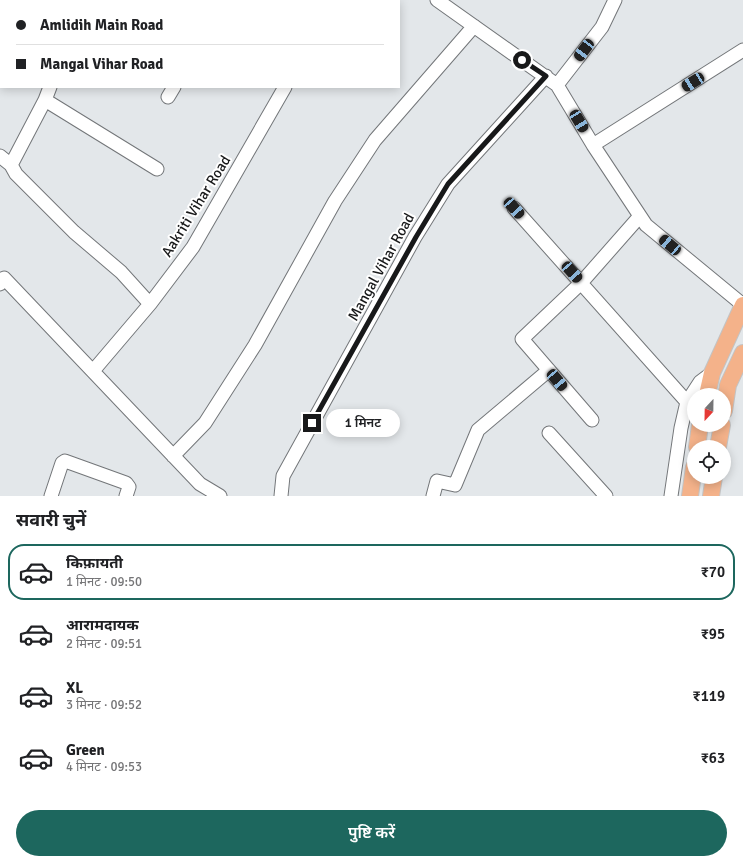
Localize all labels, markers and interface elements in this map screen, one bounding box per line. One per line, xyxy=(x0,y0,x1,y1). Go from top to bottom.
text: Amlidih Main Road xyxy=(40,16,163,34)
car xyxy=(572,37,596,63)
route start xyxy=(513,51,531,69)
text: Mangal Vihar Road xyxy=(40,55,163,73)
car xyxy=(680,71,706,93)
car xyxy=(568,108,590,134)
street label: Aakriti Vihar Road xyxy=(158,152,234,260)
car xyxy=(502,195,526,221)
street label: Mangal Vihar Road xyxy=(344,210,418,324)
car xyxy=(657,233,683,257)
car xyxy=(560,259,584,285)
car xyxy=(545,367,569,393)
north arrow xyxy=(687,388,731,432)
map controls xyxy=(687,388,731,484)
callout: 1 मिनट xyxy=(326,409,400,437)
route end xyxy=(303,414,321,432)
text: 1 मिनट xyxy=(345,415,381,431)
button: locate xyxy=(687,440,731,484)
text: सवारी चुनें xyxy=(16,509,86,531)
icon: car xyxy=(18,554,54,590)
text: किफ़ायती xyxy=(66,554,123,572)
text: ₹70 xyxy=(701,563,725,581)
text: 1 मिनट · 09:50 xyxy=(66,574,142,590)
icon: car xyxy=(18,616,54,652)
text: आरामदायक xyxy=(66,616,139,634)
text: ₹95 xyxy=(701,625,725,643)
text: 2 मिनट · 09:51 xyxy=(66,636,142,652)
icon: car xyxy=(18,678,54,714)
text: XL xyxy=(66,679,83,697)
text: ₹119 xyxy=(693,687,725,705)
text: 3 मिनट · 09:52 xyxy=(66,697,142,713)
icon: car xyxy=(18,740,54,776)
text: Green xyxy=(66,741,105,759)
text: ₹63 xyxy=(701,749,725,767)
text: 4 मिनट · 09:53 xyxy=(66,759,142,775)
button: पुष्टि करें xyxy=(16,810,727,856)

